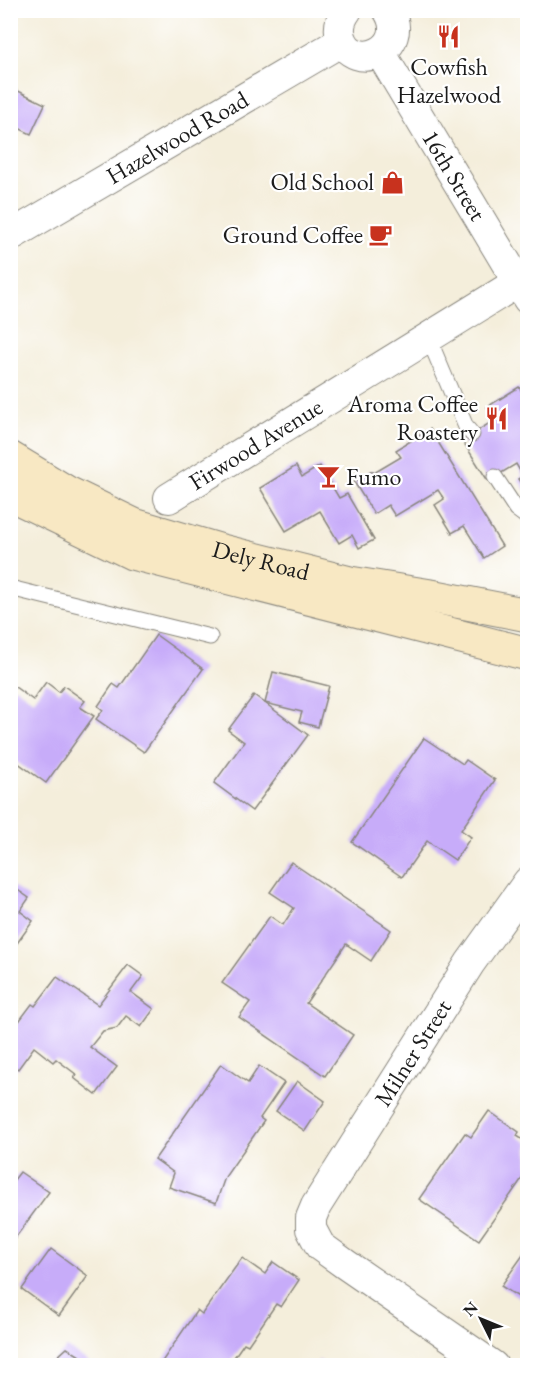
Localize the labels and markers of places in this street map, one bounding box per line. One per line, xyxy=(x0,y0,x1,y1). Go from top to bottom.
restaurant icon: Cowfish Hazelwood xyxy=(436,24,462,50)
place label: Cowfish Hazelwood xyxy=(397,51,502,110)
place label: Old School xyxy=(271,166,374,197)
shop icon: Old School xyxy=(379,169,405,195)
place label: Ground Coffee xyxy=(223,219,363,250)
cafe icon: Ground Coffee xyxy=(368,222,394,248)
place label: Aroma Coffee Roastery xyxy=(347,388,478,447)
restaurant icon: Aroma Coffee Roastery xyxy=(483,405,509,431)
place label: Fumo xyxy=(346,461,402,492)
bar icon: Fumo xyxy=(315,464,341,490)

